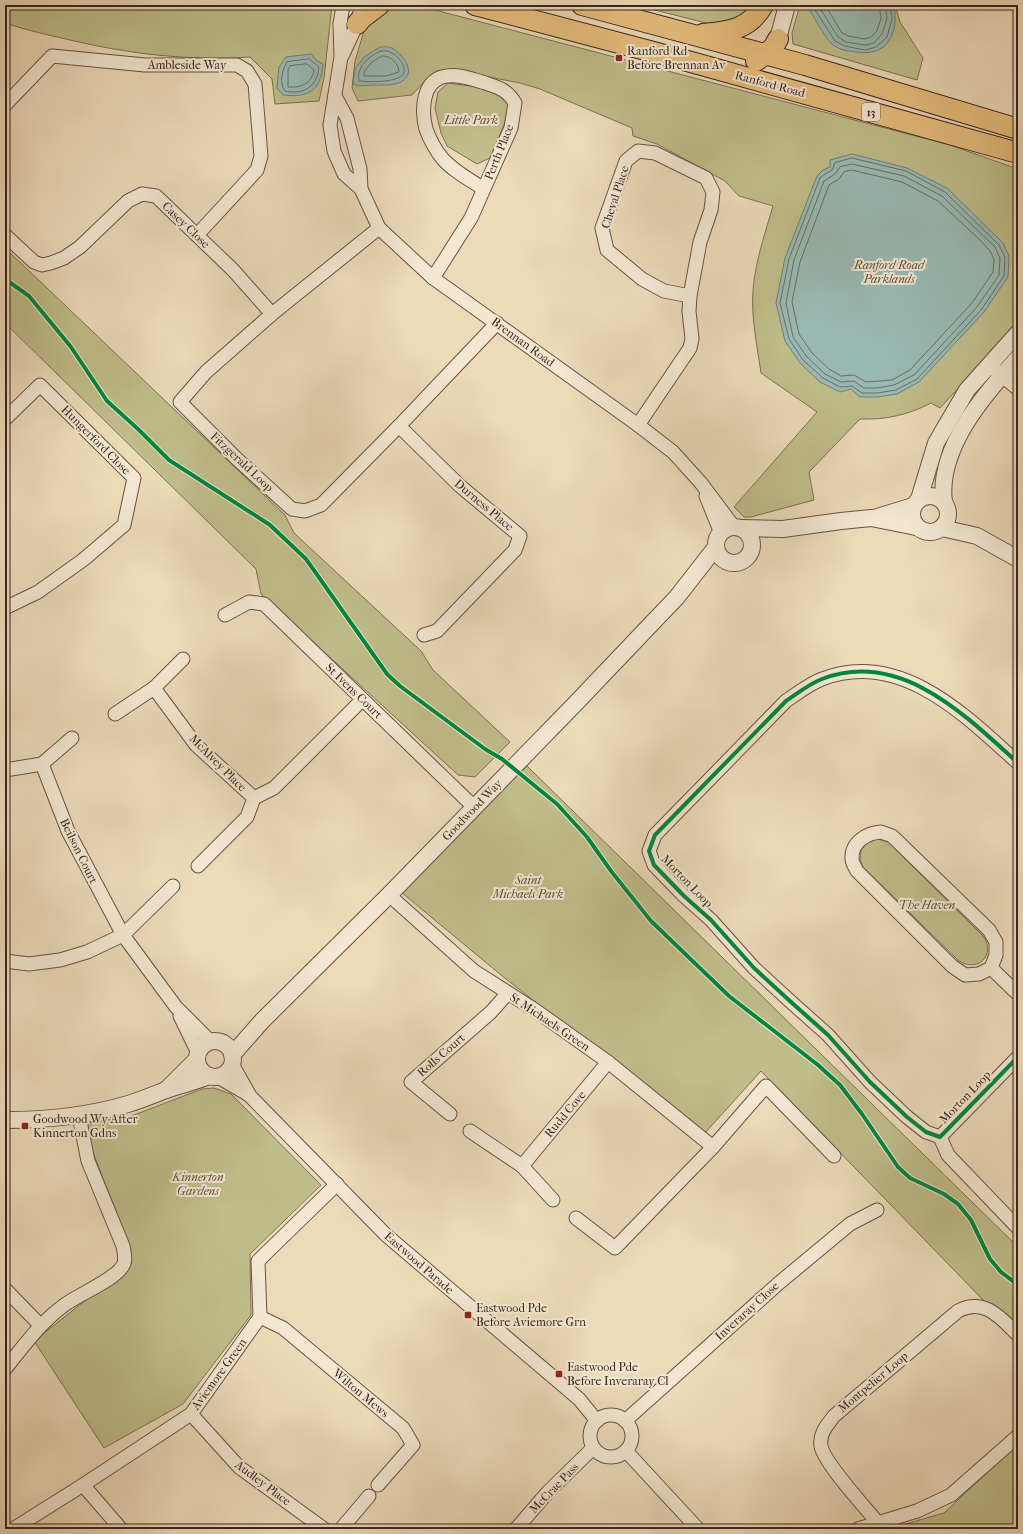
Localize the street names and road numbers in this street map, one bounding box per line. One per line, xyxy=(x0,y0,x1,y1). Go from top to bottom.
street label: Ambleside Way xyxy=(147,58,227,72)
street label: Ranford Road xyxy=(733,68,807,100)
road number: 13 xyxy=(862,103,880,121)
street label: Perth Place xyxy=(481,122,517,182)
street label: Cheval Place xyxy=(598,164,632,230)
street label: Casey Close xyxy=(159,199,213,251)
street label: Brennan Road xyxy=(489,314,558,370)
street label: Hungerford Close xyxy=(58,402,134,478)
street label: Fitzgerald Loop xyxy=(208,429,277,495)
street label: Durness Place xyxy=(452,476,516,534)
street label: St Ivens Court xyxy=(323,660,386,722)
street label: McAlvey Place xyxy=(187,732,249,794)
street label: Goodwood Way xyxy=(439,776,505,844)
street label: Beilson Court xyxy=(57,816,101,887)
street label: Morton Loop xyxy=(658,852,716,911)
street label: St Michaels Green xyxy=(507,990,593,1054)
street label: Rolls Court xyxy=(414,1030,468,1079)
street label: Morton Loop xyxy=(936,1067,994,1126)
street label: Rudd Cove xyxy=(541,1088,589,1140)
street label: Eastwood Parade xyxy=(381,1229,457,1297)
street label: Inveraray Close xyxy=(712,1279,782,1343)
street label: Aviemore Green xyxy=(188,1336,250,1413)
street label: Montpelier Loop xyxy=(835,1348,911,1415)
street label: Wilton Mews xyxy=(330,1365,392,1421)
street label: Audley Place xyxy=(232,1457,294,1509)
street label: McCrae Pass xyxy=(526,1459,582,1516)

